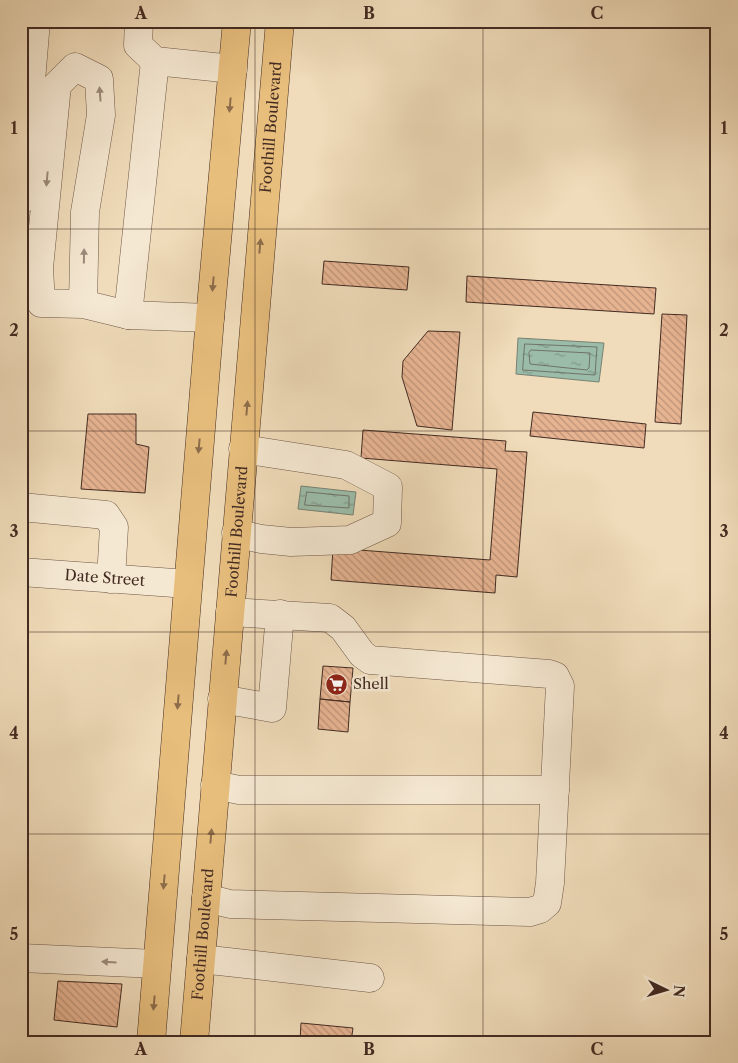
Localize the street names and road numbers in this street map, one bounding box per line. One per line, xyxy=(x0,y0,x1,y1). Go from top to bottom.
street label: Foothill Boulevard xyxy=(256,61,286,194)
street label: Foothill Boulevard xyxy=(221,465,251,598)
street label: Date Street xyxy=(64,565,146,590)
street label: Foothill Boulevard xyxy=(188,868,218,1001)

